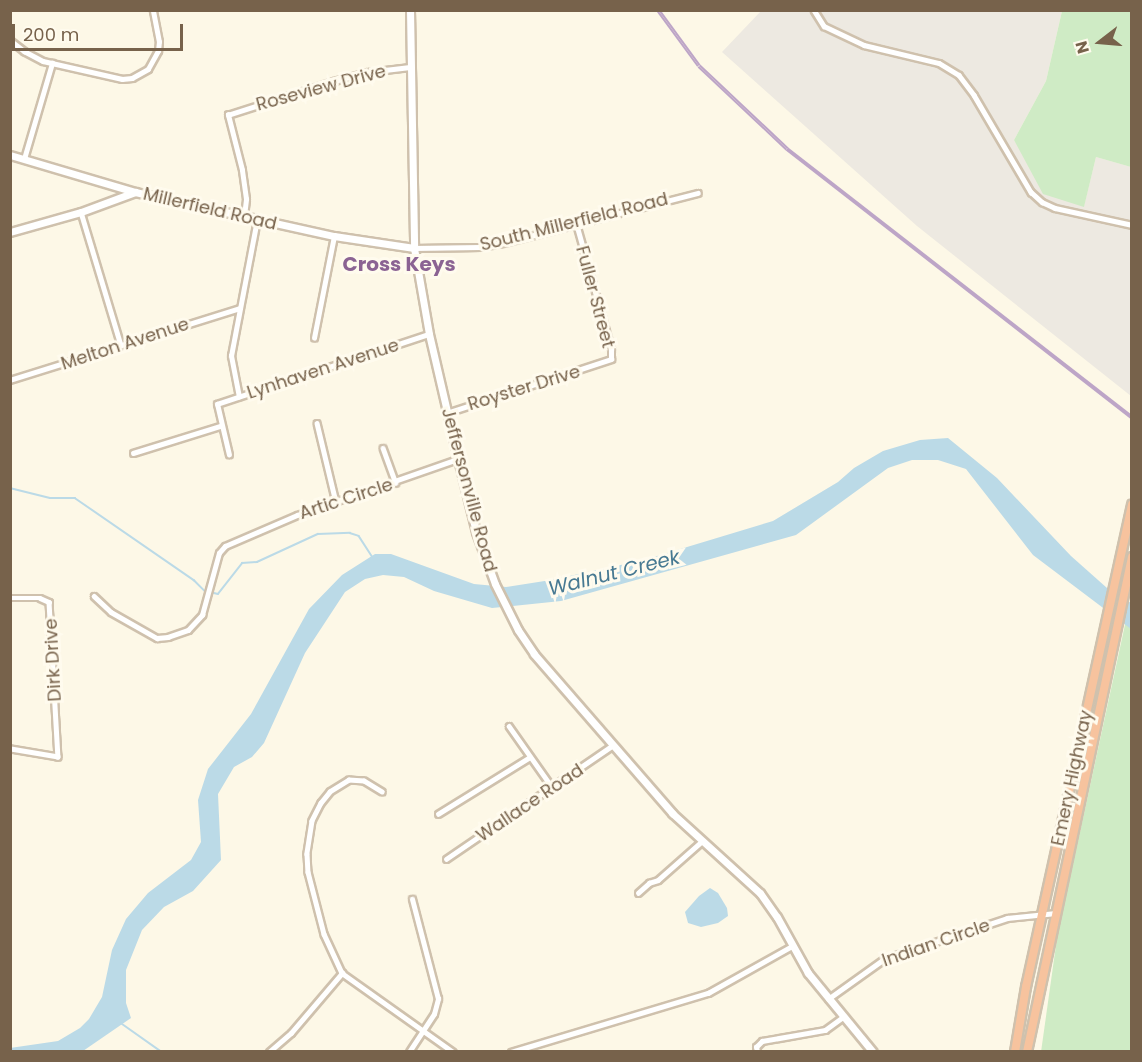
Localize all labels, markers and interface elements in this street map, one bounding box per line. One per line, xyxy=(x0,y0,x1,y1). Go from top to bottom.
scale bar xyxy=(15,12,186,50)
north arrow xyxy=(1070,12,1130,72)
text: 200 m xyxy=(23,22,79,47)
text: N xyxy=(1070,38,1095,56)
street label: Roseview Drive xyxy=(254,60,388,116)
street label: Millerfield Road xyxy=(141,183,279,235)
street label: South Millerfield Road xyxy=(478,188,670,256)
street label: Fuller Street xyxy=(571,244,619,350)
district label: Cross Keys xyxy=(342,252,456,276)
street label: Melton Avenue xyxy=(58,313,192,375)
street label: Lynhaven Avenue xyxy=(244,334,402,404)
street label: Royster Drive xyxy=(465,361,583,415)
street label: Jeffersonville Road xyxy=(437,406,501,574)
street label: Artic Circle xyxy=(296,474,396,524)
water label: Walnut Creek xyxy=(546,545,682,601)
street label: Dirk Drive xyxy=(40,618,66,702)
street label: Emery Highway xyxy=(1047,708,1097,848)
street label: Wallace Road xyxy=(472,759,588,847)
street label: Indian Circle xyxy=(879,914,993,972)

